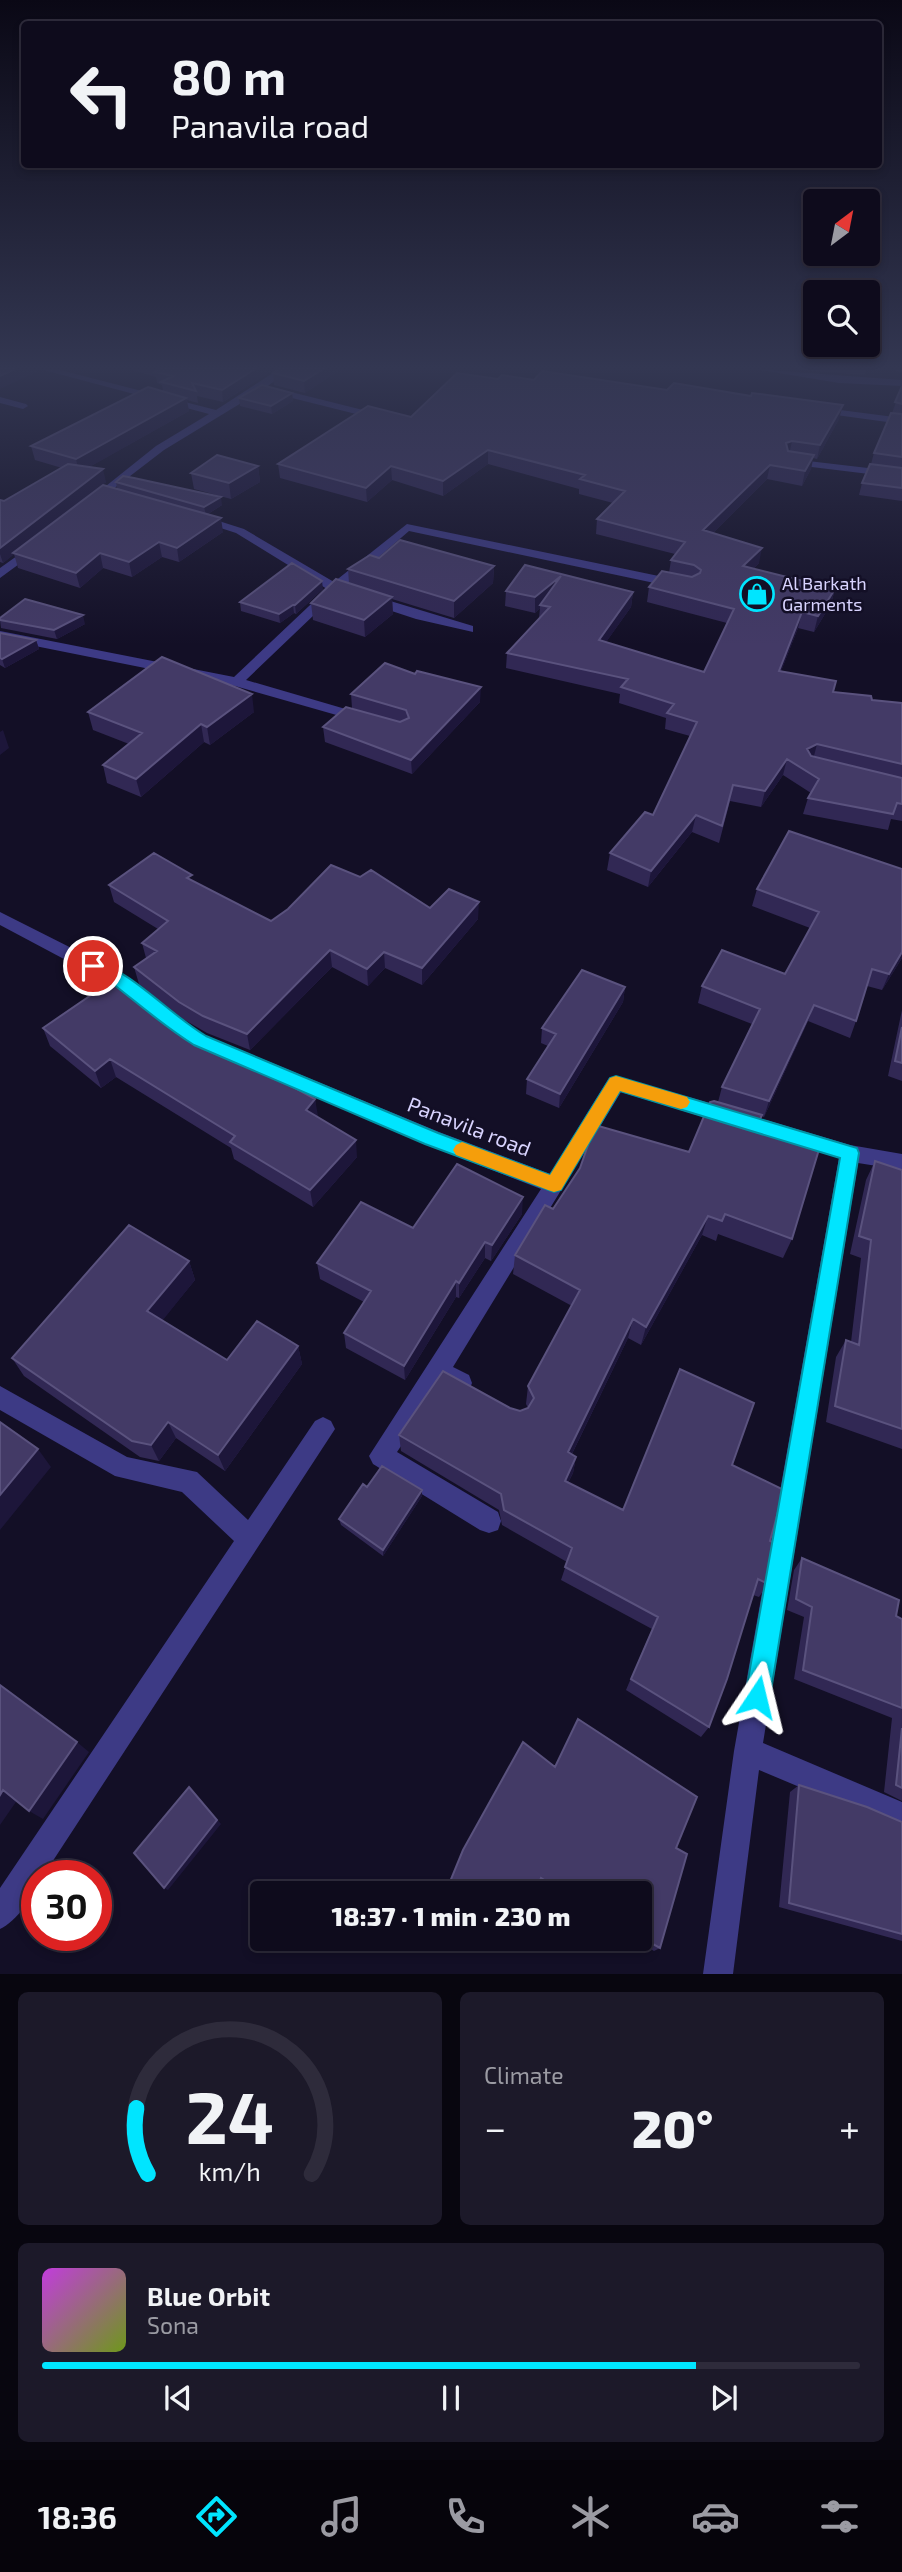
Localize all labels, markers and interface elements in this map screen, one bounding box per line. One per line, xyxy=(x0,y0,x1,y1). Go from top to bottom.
text: 80 m xyxy=(171,46,286,105)
icon: left xyxy=(56,49,147,140)
text: Panavila road xyxy=(171,106,369,144)
north arrow xyxy=(803,189,880,266)
map controls xyxy=(803,189,880,357)
button: search xyxy=(803,280,880,357)
place label: Al Barkath Garments xyxy=(782,572,867,615)
shop icon: Al Barkath Garments xyxy=(738,575,776,613)
pin xyxy=(63,936,123,996)
icon: arrive xyxy=(74,947,112,985)
street label: Panavila road xyxy=(404,1091,535,1161)
position arrow xyxy=(720,1660,794,1734)
speed limit sign: 30 xyxy=(21,1860,112,1951)
text: 18:37 · 1 min · 230 m xyxy=(332,1900,570,1931)
text: Climate xyxy=(484,2061,564,2089)
text: 24 xyxy=(186,2072,274,2160)
text: 20° xyxy=(632,2096,713,2158)
text: − xyxy=(484,2104,506,2150)
text: + xyxy=(839,2104,860,2150)
text: km/h xyxy=(199,2156,261,2186)
text: Blue Orbit xyxy=(147,2280,270,2311)
text: Sona xyxy=(147,2311,199,2339)
icon: previous xyxy=(159,2379,197,2417)
icon: pause xyxy=(432,2379,470,2417)
icon: next xyxy=(705,2379,743,2417)
icon: directions xyxy=(192,2492,241,2541)
icon: music xyxy=(317,2492,366,2541)
icon: phone xyxy=(441,2492,490,2541)
icon: climate xyxy=(566,2492,615,2541)
icon: car xyxy=(691,2492,740,2541)
icon: filters xyxy=(815,2492,864,2541)
text: 18:36 xyxy=(38,2497,117,2535)

